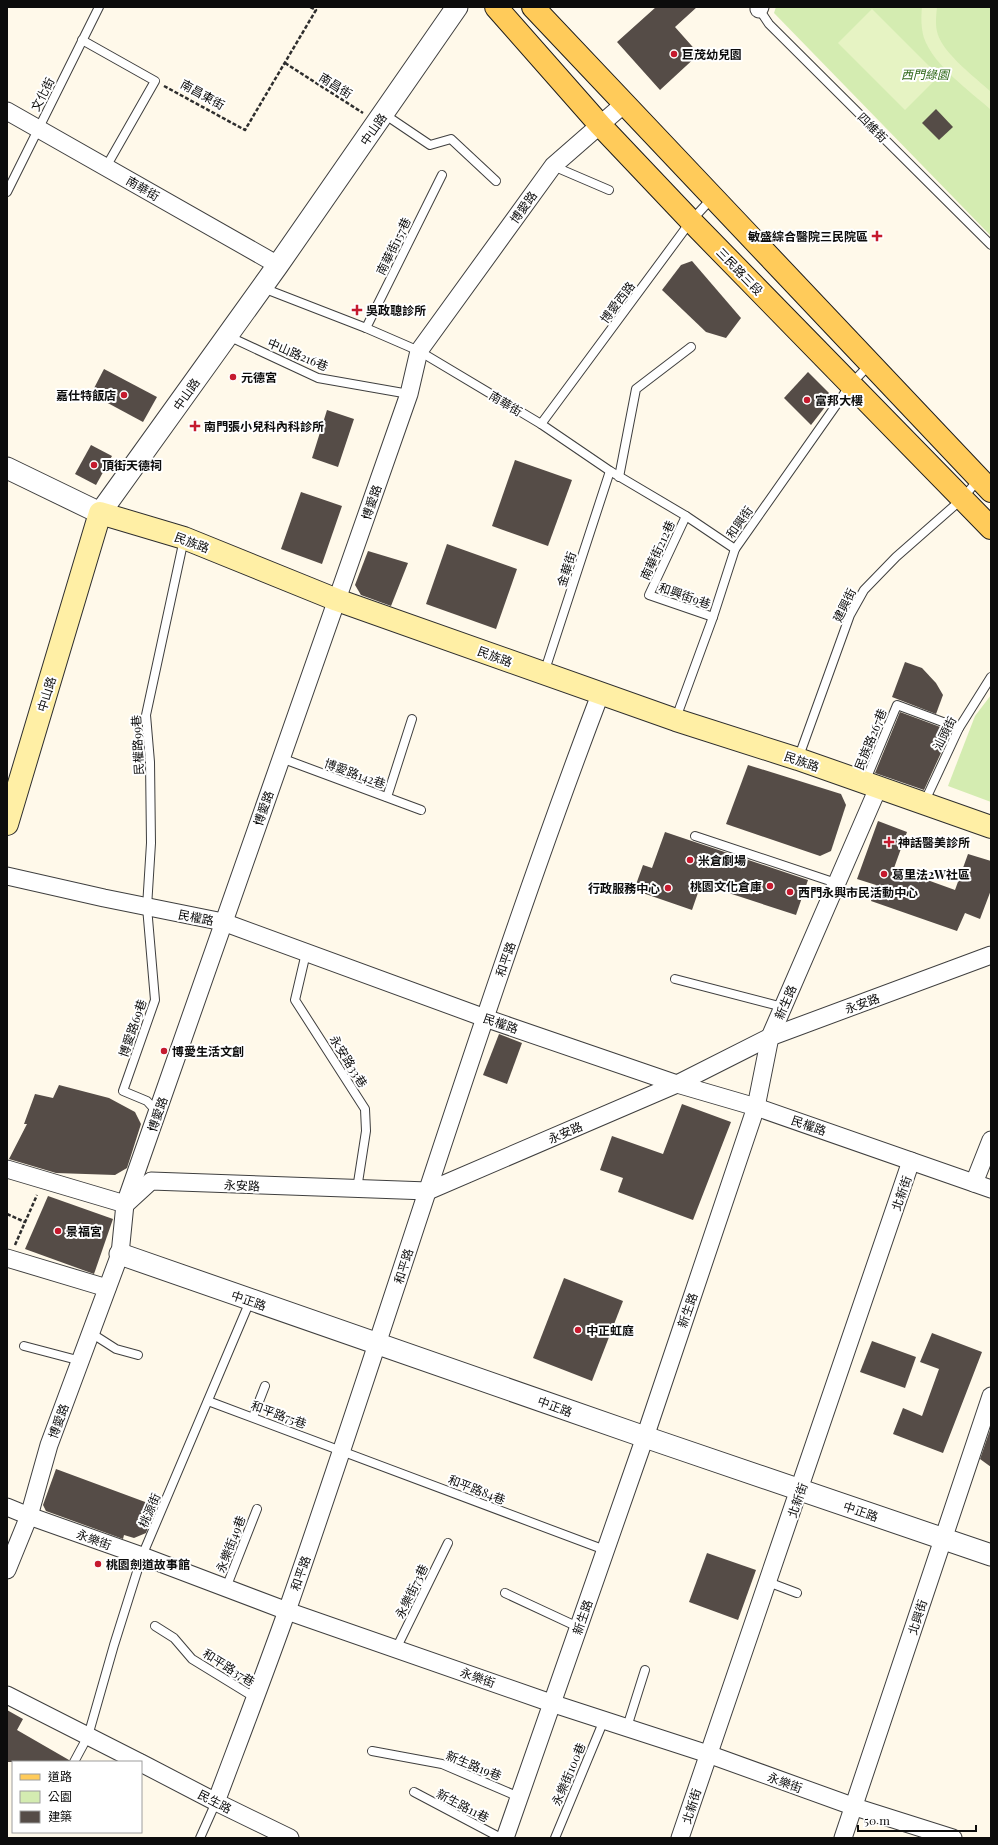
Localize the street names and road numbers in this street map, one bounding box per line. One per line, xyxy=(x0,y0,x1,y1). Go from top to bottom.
street label: 南昌街 xyxy=(316,69,356,101)
street label: 文化街 xyxy=(27,74,57,114)
street label: 南昌東街 xyxy=(178,75,228,113)
street label: 四維街 xyxy=(855,109,891,145)
street label: 中山路 xyxy=(356,110,390,148)
street label: 南華街 xyxy=(123,172,163,204)
street label: 博愛路 xyxy=(506,188,540,226)
street label: 南華街157巷 xyxy=(372,215,414,277)
street label: 三民路三段 xyxy=(713,244,767,298)
street label: 博愛西路 xyxy=(596,278,638,326)
street label: 中山路216巷 xyxy=(265,334,331,374)
street label: 中山路 xyxy=(169,375,203,413)
street label: 南華街 xyxy=(486,387,526,419)
street label: 博愛路 xyxy=(358,482,384,522)
street label: 和興街 xyxy=(722,503,756,541)
street label: 南華街212巷 xyxy=(636,518,678,582)
street label: 民族路 xyxy=(172,528,212,556)
street label: 金華街 xyxy=(553,549,579,589)
street label: 和興街9巷 xyxy=(657,579,713,611)
street label: 建興街 xyxy=(829,585,859,625)
street label: 民族路 xyxy=(475,642,515,670)
street label: 中山路 xyxy=(33,674,59,714)
street label: 民族路267巷 xyxy=(850,706,890,772)
street label: 汕頭街 xyxy=(929,713,959,753)
street label: 民權路99巷 xyxy=(127,715,147,775)
street label: 民族路 xyxy=(782,748,822,774)
street label: 博愛路142巷 xyxy=(322,755,388,791)
street label: 博愛路 xyxy=(250,788,276,828)
street label: 民權路 xyxy=(177,906,215,928)
street label: 和平路 xyxy=(492,939,518,979)
street label: 新生路 xyxy=(771,982,799,1022)
street label: 永安路 xyxy=(842,989,882,1017)
street label: 博愛路69巷 xyxy=(115,997,149,1059)
street label: 民權路 xyxy=(481,1010,521,1036)
street label: 永安路33巷 xyxy=(327,1032,371,1090)
street label: 博愛路 xyxy=(144,1094,170,1134)
street label: 民權路 xyxy=(789,1112,829,1138)
street label: 永安路 xyxy=(545,1118,585,1146)
street label: 北新街 xyxy=(888,1173,914,1213)
street label: 永安路 xyxy=(224,1176,260,1194)
street label: 和平路 xyxy=(390,1246,416,1286)
street label: 中正路 xyxy=(229,1287,269,1313)
street label: 新生路 xyxy=(674,1290,700,1330)
street label: 中正路 xyxy=(535,1392,575,1420)
street label: 和平路75巷 xyxy=(249,1397,309,1431)
street label: 博愛路 xyxy=(44,1401,72,1441)
street label: 和平路84巷 xyxy=(446,1471,508,1507)
street label: 北新街 xyxy=(784,1480,810,1520)
street label: 桃源街 xyxy=(135,1490,163,1530)
street label: 中正路 xyxy=(841,1498,881,1524)
street label: 永樂街49巷 xyxy=(212,1513,248,1575)
street label: 永樂街 xyxy=(74,1525,114,1553)
street label: 和平路 xyxy=(287,1553,313,1593)
street label: 永樂街73巷 xyxy=(391,1561,431,1621)
street label: 新生路 xyxy=(569,1597,595,1637)
street label: 北興街 xyxy=(904,1597,930,1637)
street label: 和平路37巷 xyxy=(200,1645,258,1689)
street label: 永樂街 xyxy=(458,1664,498,1690)
street label: 永樂街100巷 xyxy=(548,1740,588,1808)
street label: 新生路19巷 xyxy=(444,1747,504,1783)
street label: 永樂街 xyxy=(765,1768,805,1796)
street label: 新生路11巷 xyxy=(434,1785,492,1825)
street label: 民生路 xyxy=(195,1786,235,1816)
street label: 北新街 xyxy=(678,1786,704,1826)

